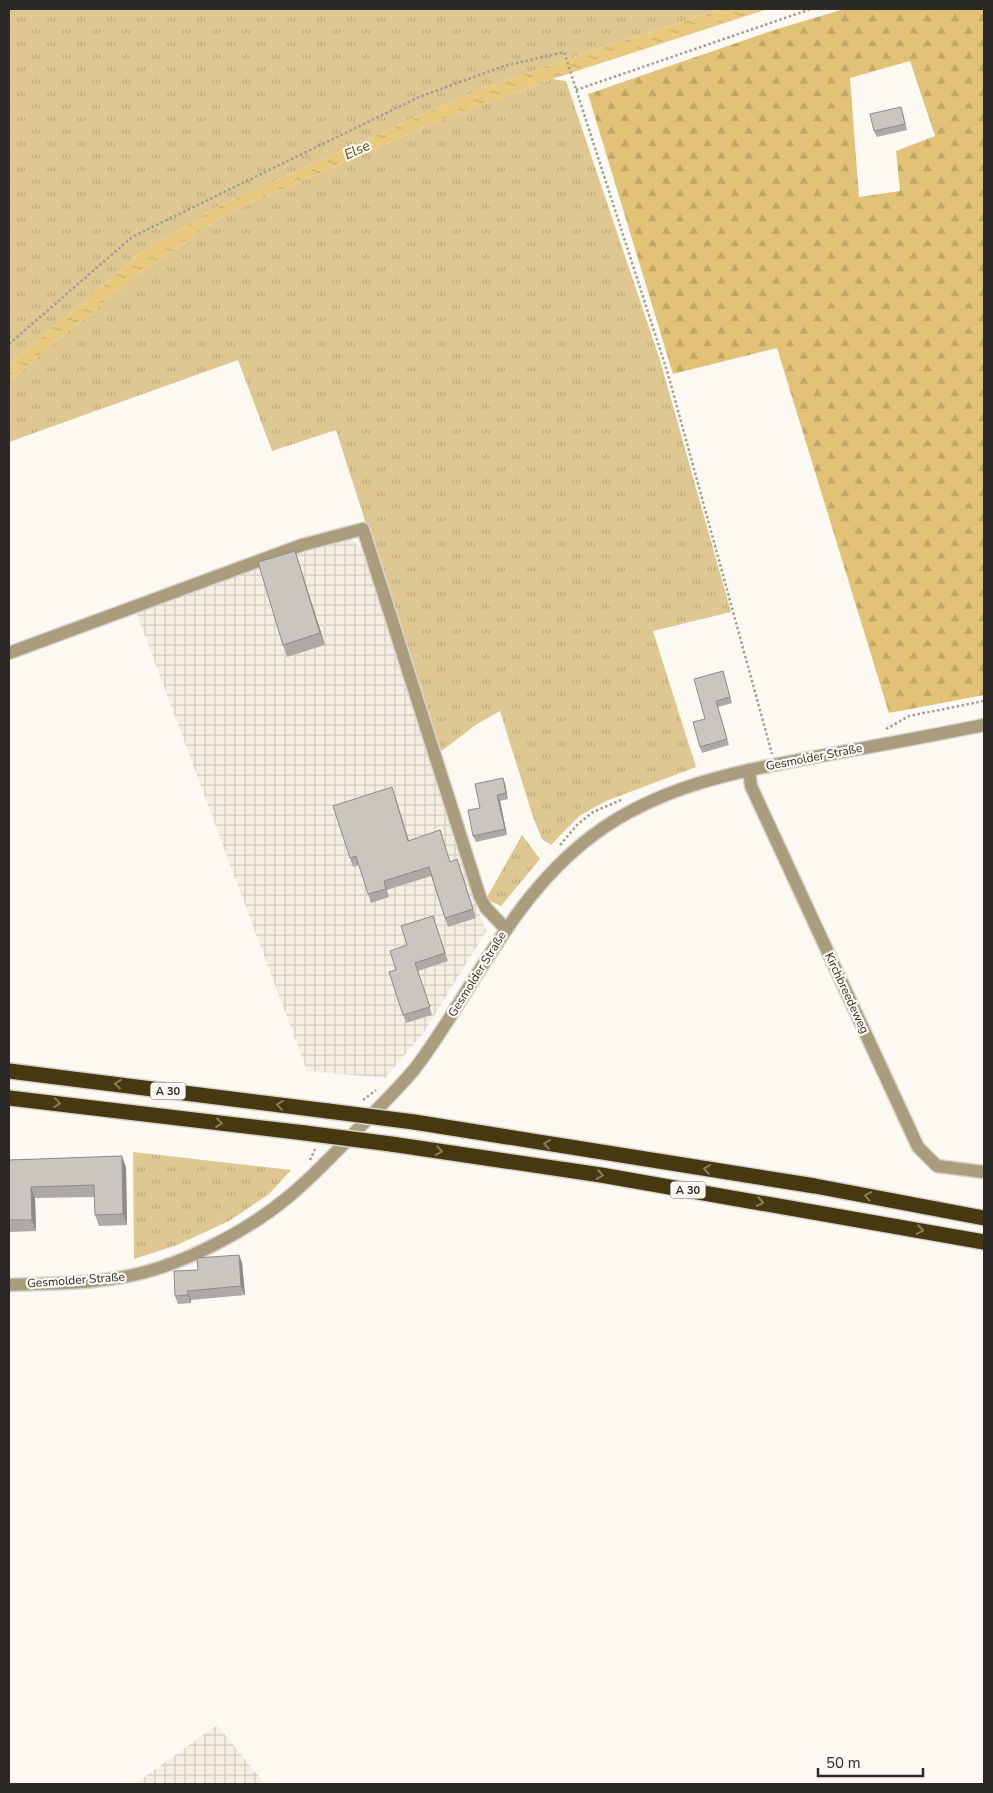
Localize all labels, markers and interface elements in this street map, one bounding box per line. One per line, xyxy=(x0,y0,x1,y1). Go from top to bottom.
water label: Else xyxy=(341,136,373,164)
street label: Gesmolder Straße xyxy=(764,740,864,774)
street label: Gesmolder Straße xyxy=(444,928,510,1020)
street label: Kirchbreedeweg xyxy=(821,950,873,1036)
one-way arrow xyxy=(114,1079,122,1090)
road number: A 30 xyxy=(150,1082,186,1100)
one-way arrow xyxy=(53,1097,61,1108)
one-way arrow xyxy=(275,1100,283,1111)
one-way arrow xyxy=(215,1117,223,1128)
one-way arrow xyxy=(542,1139,551,1149)
one-way arrow xyxy=(434,1146,443,1156)
one-way arrow xyxy=(703,1165,712,1175)
one-way arrow xyxy=(595,1170,604,1180)
road number: A 30 xyxy=(670,1182,706,1198)
one-way arrow xyxy=(863,1192,872,1202)
one-way arrow xyxy=(755,1197,764,1207)
one-way arrow xyxy=(915,1225,924,1235)
street label: Gesmolder Straße xyxy=(27,1269,125,1291)
scale bar xyxy=(818,1746,923,1778)
text: 50 m xyxy=(826,1753,861,1773)

